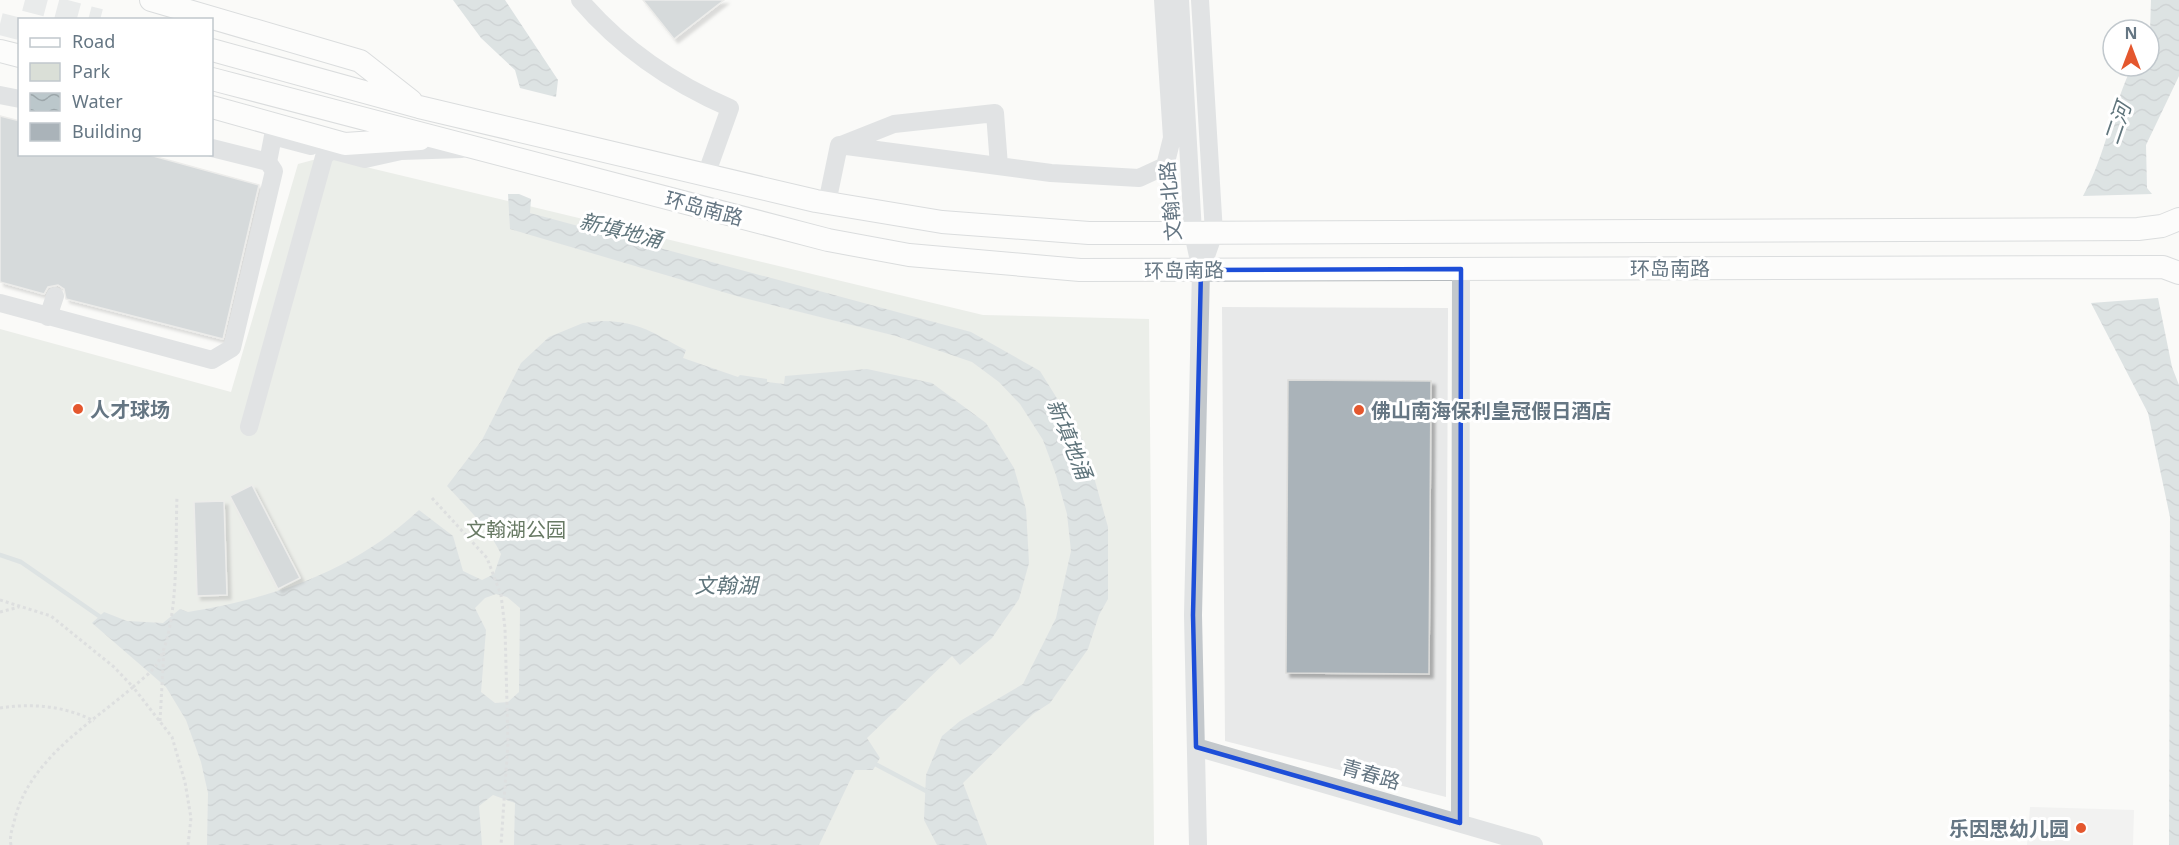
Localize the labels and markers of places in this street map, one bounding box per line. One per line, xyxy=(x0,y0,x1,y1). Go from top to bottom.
place label: 人才球场 xyxy=(90,396,170,423)
place label: 佛山南海保利皇冠假日酒店 xyxy=(1371,397,1611,424)
marker: 人才球场 xyxy=(71,402,85,416)
marker: 佛山南海保利皇冠假日酒店 xyxy=(1352,403,1366,417)
place label: 乐因思幼儿园 xyxy=(1949,815,2069,842)
marker: 乐因思幼儿园 xyxy=(2074,821,2088,835)

